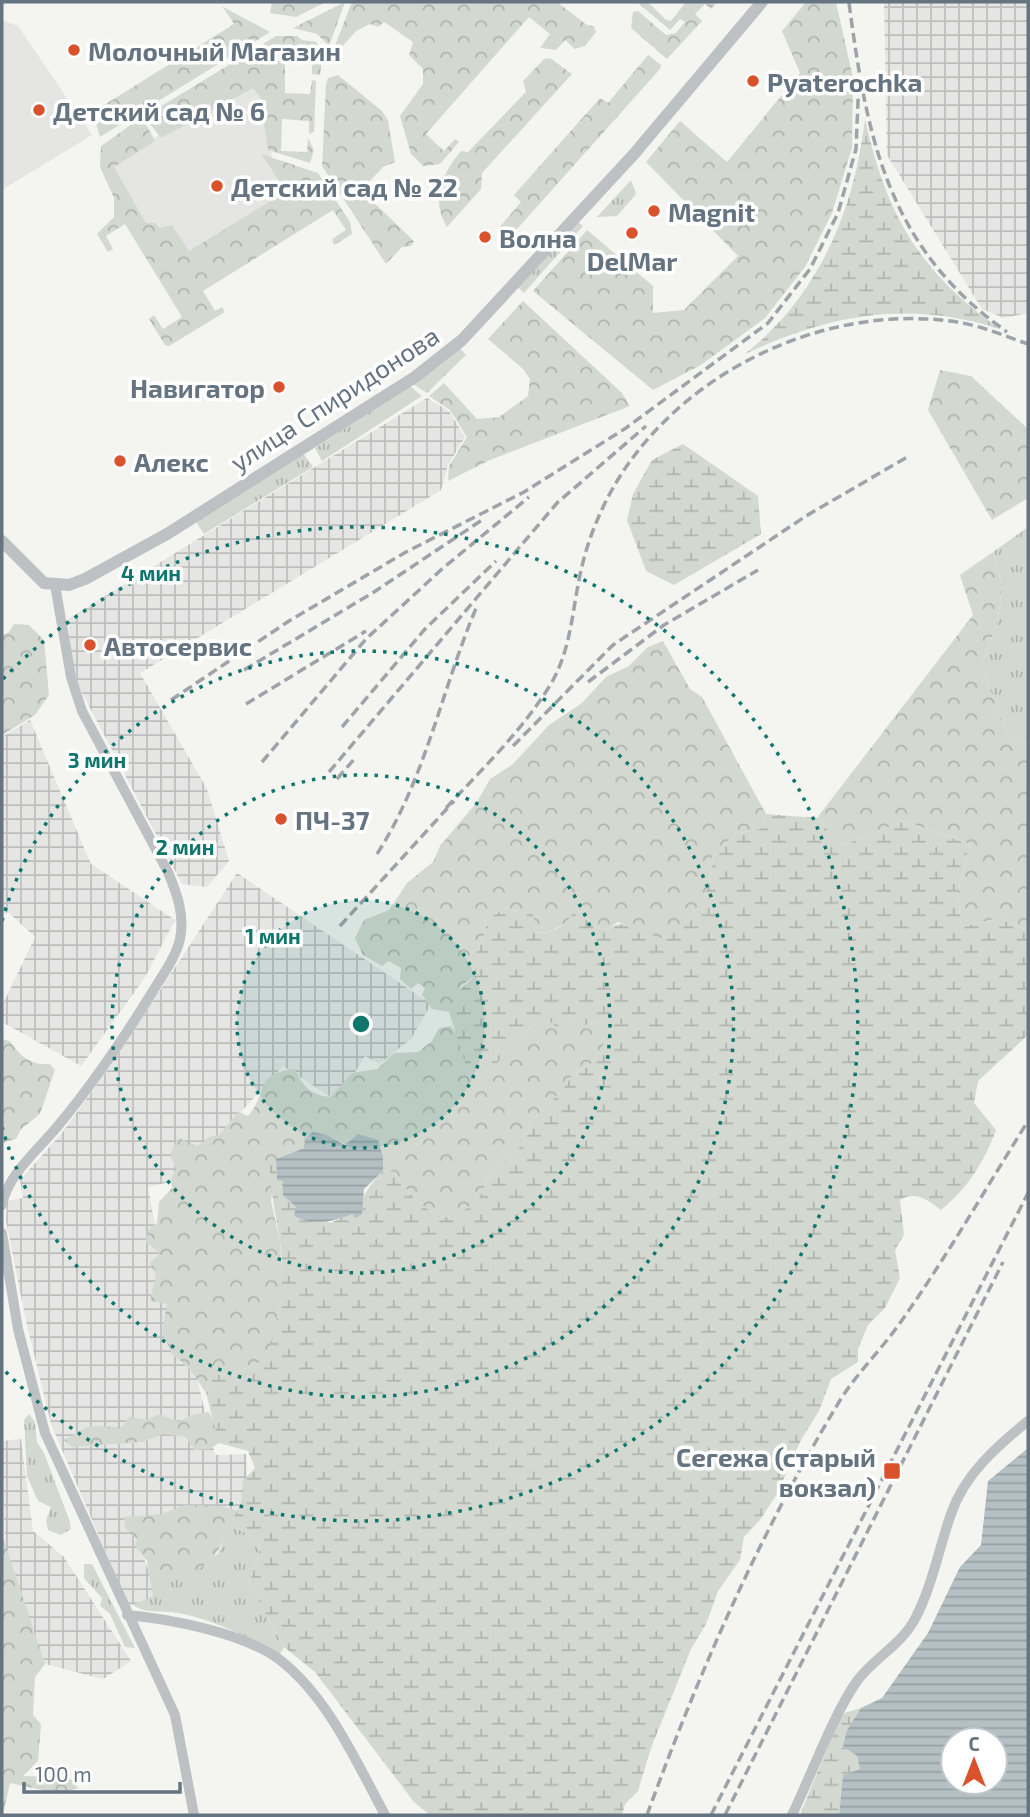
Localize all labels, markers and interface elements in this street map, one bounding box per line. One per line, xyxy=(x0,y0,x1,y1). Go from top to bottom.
place label: Молочный Магазин xyxy=(88,35,341,66)
marker: Молочный Магазин xyxy=(66,42,82,58)
place label: Pyaterochka xyxy=(767,66,922,98)
marker: Pyaterochka xyxy=(745,73,761,89)
place label: Детский сад № 6 xyxy=(53,95,265,126)
marker: Детский сад № 6 xyxy=(31,102,47,118)
place label: Детский сад № 22 xyxy=(231,171,458,202)
marker: Детский сад № 22 xyxy=(209,178,225,194)
place label: Magnit xyxy=(668,196,756,227)
marker: Magnit xyxy=(646,203,662,219)
place label: Волна xyxy=(499,222,577,253)
marker: DelMar xyxy=(624,225,640,241)
marker: Волна xyxy=(477,229,493,245)
place label: DelMar xyxy=(587,245,677,276)
street label: улица Спиридонова xyxy=(224,319,445,478)
place label: Навигатор xyxy=(130,372,265,403)
marker: Навигатор xyxy=(271,379,287,395)
place label: Алекс xyxy=(134,446,209,477)
marker: Алекс xyxy=(112,453,128,469)
text: 4 мин xyxy=(121,560,181,585)
place label: Автосервис xyxy=(104,630,252,661)
marker: Автосервис xyxy=(82,637,98,653)
text: 3 мин xyxy=(68,747,126,772)
place label: ПЧ-37 xyxy=(295,804,370,835)
marker: ПЧ-37 xyxy=(273,811,289,827)
text: 2 мин xyxy=(156,834,214,859)
text: 1 мин xyxy=(245,923,301,948)
centre of rings xyxy=(349,1012,373,1036)
place label: Сегежа (старый вокзал) xyxy=(676,1441,876,1502)
marker: Сегежа (старый вокзал) xyxy=(882,1461,902,1481)
north arrow xyxy=(939,1726,1009,1796)
text: С xyxy=(968,1732,980,1755)
scale bar xyxy=(24,1750,180,1794)
text: 100 m xyxy=(35,1761,92,1786)

